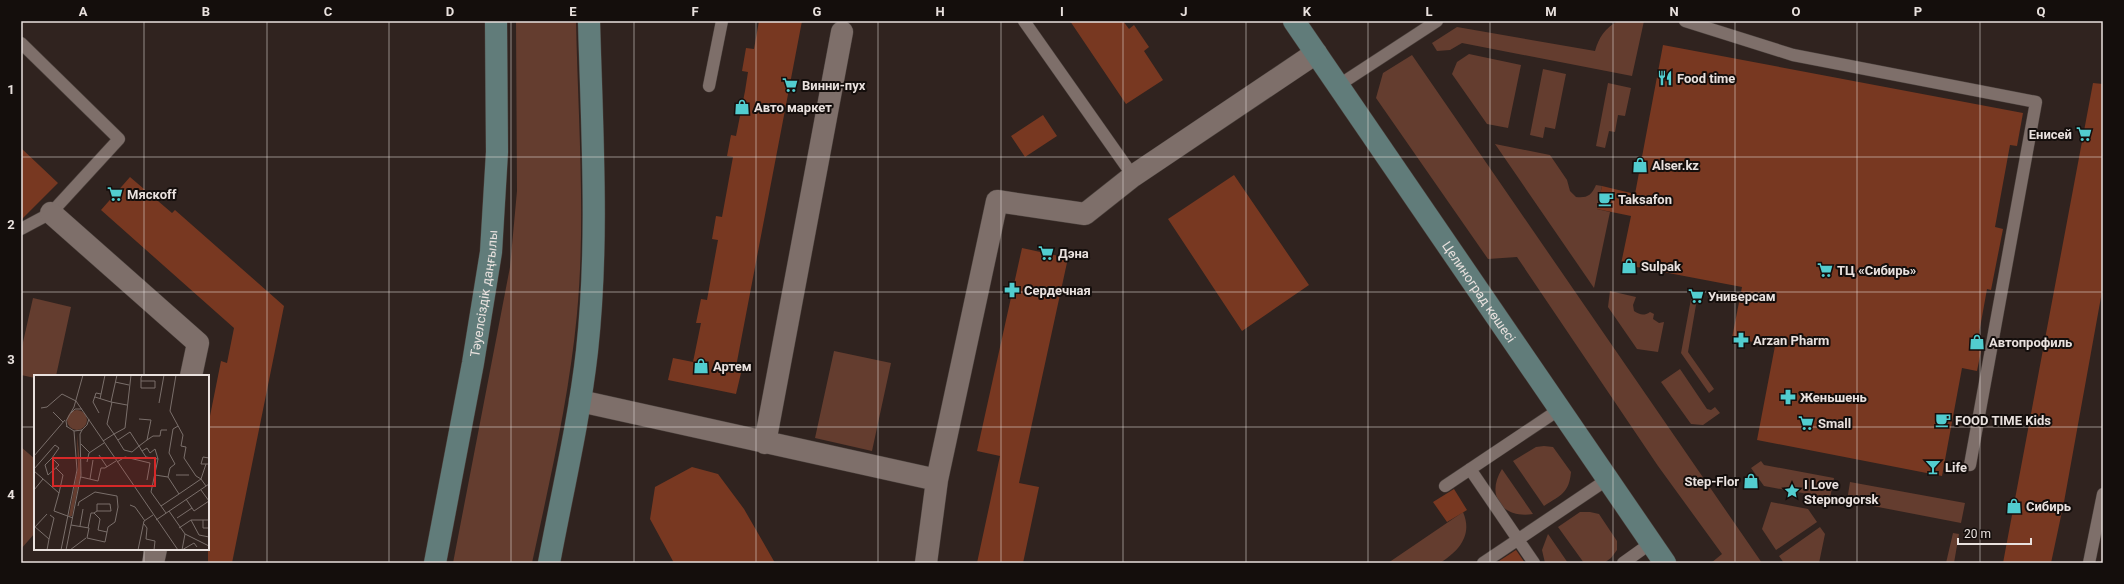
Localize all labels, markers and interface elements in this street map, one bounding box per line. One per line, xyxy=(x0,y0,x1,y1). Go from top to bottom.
text: A xyxy=(79,4,88,19)
text: B xyxy=(202,4,210,19)
text: C xyxy=(324,4,333,19)
text: D xyxy=(446,4,454,19)
text: E xyxy=(569,4,577,19)
text: F xyxy=(691,4,699,19)
text: G xyxy=(813,4,822,19)
text: H xyxy=(935,4,945,19)
text: I xyxy=(1060,4,1064,19)
text: J xyxy=(1180,4,1188,19)
text: K xyxy=(1303,4,1312,19)
text: L xyxy=(1425,4,1433,19)
text: M xyxy=(1545,4,1557,19)
text: N xyxy=(1669,4,1679,19)
text: O xyxy=(1792,4,1801,19)
text: P xyxy=(1914,4,1922,19)
text: Q xyxy=(2037,4,2046,19)
restaurant icon: Food time xyxy=(1656,69,1674,87)
place label: Food time xyxy=(1677,71,1735,86)
supermarket icon: Винни-пух xyxy=(781,76,799,94)
place label: Винни-пух xyxy=(802,78,866,93)
text: 1 xyxy=(7,82,15,97)
shop icon: Авто маркет xyxy=(733,98,751,116)
place label: Авто маркет xyxy=(754,100,832,115)
supermarket icon: Енисей xyxy=(2075,125,2093,143)
place label: Енисей xyxy=(2029,127,2072,142)
shop icon: Alser.kz xyxy=(1631,156,1649,174)
place label: Alser.kz xyxy=(1652,158,1699,173)
supermarket icon: Мяскoff xyxy=(106,185,124,203)
place label: Мяскoff xyxy=(127,187,177,202)
cafe icon: Taksafon xyxy=(1597,190,1615,208)
place label: Taksafon xyxy=(1618,192,1672,207)
text: 2 xyxy=(7,217,15,232)
street label: Тәуелсіздік даңғылы xyxy=(467,229,500,358)
street label: Целиноград көшесі xyxy=(1439,239,1519,345)
supermarket icon: Дэна xyxy=(1037,244,1055,262)
place label: Дэна xyxy=(1058,246,1089,261)
shop icon: Sulpak xyxy=(1620,257,1638,275)
place label: Sulpak xyxy=(1641,259,1682,274)
supermarket icon: ТЦ «Сибирь» xyxy=(1816,261,1834,279)
place label: ТЦ «Сибирь» xyxy=(1837,263,1916,278)
pharmacy icon: Сердечная xyxy=(1003,281,1021,299)
place label: Сердечная xyxy=(1024,283,1091,298)
supermarket icon: Универсам xyxy=(1687,287,1705,305)
place label: Универсам xyxy=(1708,289,1776,304)
pharmacy icon: Arzan Pharm xyxy=(1732,331,1750,349)
place label: Arzan Pharm xyxy=(1753,333,1829,348)
shop icon: Автопрофиль xyxy=(1968,333,1986,351)
place label: Автопрофиль xyxy=(1989,335,2072,350)
text: 3 xyxy=(7,352,15,367)
shop icon: Артем xyxy=(692,357,710,375)
place label: Артем xyxy=(713,359,752,374)
inset map xyxy=(34,375,209,550)
pharmacy icon: Женьшень xyxy=(1779,388,1797,406)
place label: Женьшень xyxy=(1800,390,1867,405)
cafe icon: FOOD TIME Kids xyxy=(1934,411,1952,429)
place label: FOOD TIME Kids xyxy=(1955,413,2051,428)
supermarket icon: Small xyxy=(1797,414,1815,432)
place label: Small xyxy=(1818,416,1851,431)
bar icon: Life xyxy=(1924,458,1942,476)
place label: Life xyxy=(1945,460,1967,475)
shop icon: Step-Flor xyxy=(1742,472,1760,490)
place label: Step-Flor xyxy=(1684,474,1739,489)
place label: I Love Stepnogorsk xyxy=(1804,477,1880,507)
place icon: I Love Stepnogorsk xyxy=(1783,482,1801,500)
text: 4 xyxy=(7,487,15,502)
shop icon: Сибирь xyxy=(2005,497,2023,515)
place label: Сибирь xyxy=(2026,499,2071,514)
scale bar xyxy=(1958,520,2031,546)
text: 20 m xyxy=(1964,527,1991,541)

